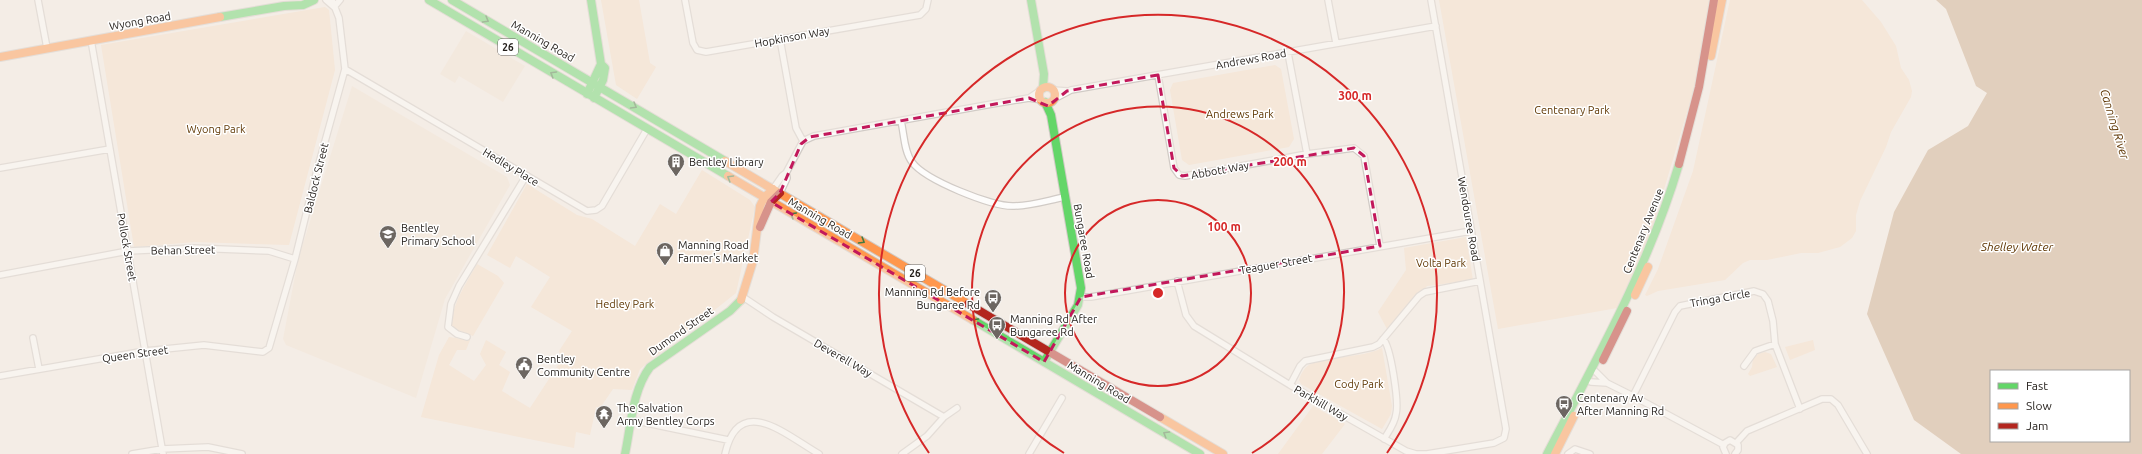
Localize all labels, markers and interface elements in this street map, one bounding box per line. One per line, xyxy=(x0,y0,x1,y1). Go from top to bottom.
street label: Wyong Road xyxy=(108,10,172,32)
one-way arrow xyxy=(481,15,489,22)
street label: Manning Road xyxy=(509,18,577,64)
street label: Hopkinson Way xyxy=(754,24,831,50)
road number: 26 xyxy=(498,39,518,55)
street label: Andrews Road xyxy=(1215,47,1287,71)
one-way arrow xyxy=(550,71,557,78)
water label: Canning River xyxy=(2098,87,2132,161)
text: 300 m xyxy=(1338,89,1372,102)
one-way arrow xyxy=(630,102,637,109)
park label: Centenary Park xyxy=(1534,104,1610,116)
park label: Andrews Park xyxy=(1206,108,1274,120)
park label: Wyong Park xyxy=(187,123,246,135)
street label: Baldock Street xyxy=(301,141,331,215)
street label: Hedley Place xyxy=(481,146,541,188)
building icon: Bentley Library xyxy=(666,152,686,177)
text: 200 m xyxy=(1273,155,1307,168)
place label: Bentley Library xyxy=(689,156,764,168)
street label: Abbott Way xyxy=(1190,159,1251,181)
one-way arrow xyxy=(727,175,734,182)
street label: Wendouree Road xyxy=(1456,176,1482,262)
street label: Centenary Avenue xyxy=(1620,187,1666,275)
street label: Manning Road xyxy=(786,195,854,241)
street label: Bungaree Road xyxy=(1072,203,1096,279)
street label: Pollock Street xyxy=(115,212,139,283)
one-way arrow xyxy=(790,212,797,219)
text: 100 m xyxy=(1207,220,1241,233)
place label: Bentley Primary School xyxy=(401,222,475,247)
school or university icon: Bentley Primary School xyxy=(378,224,398,249)
one-way arrow xyxy=(858,237,865,244)
place label: Manning Road Farmer's Market xyxy=(678,239,759,264)
water label: Shelley Water xyxy=(1980,240,2054,253)
shop icon: Manning Road Farmer's Market xyxy=(655,241,675,266)
street label: Behan Street xyxy=(151,243,216,257)
street label: Teaguer Street xyxy=(1239,252,1314,276)
park label: Volta Park xyxy=(1416,257,1467,269)
road number: 26 xyxy=(905,265,925,281)
place label: Manning Rd Before Bungaree Rd xyxy=(885,286,980,311)
centre of rings xyxy=(1151,286,1165,300)
street label: Tringa Circle xyxy=(1689,287,1751,309)
bus stop icon: Manning Rd Before Bungaree Rd xyxy=(983,288,1003,313)
park label: Hedley Park xyxy=(596,298,655,310)
street label: Dumond Street xyxy=(646,304,716,358)
place label: Manning Rd After Bungaree Rd xyxy=(1010,313,1098,338)
bus stop icon: Manning Rd After Bungaree Rd xyxy=(987,315,1007,340)
one-way arrow xyxy=(971,319,979,326)
street label: Deverell Way xyxy=(812,337,875,380)
street label: Queen Street xyxy=(101,343,169,365)
place label: Bentley Community Centre xyxy=(537,353,630,378)
public building icon: Bentley Community Centre xyxy=(514,355,534,380)
street label: Manning Road xyxy=(1066,359,1132,405)
legend xyxy=(1990,370,2130,442)
park label: Cody Park xyxy=(1334,378,1384,390)
text: Fast xyxy=(2026,379,2048,392)
street label: Parkhill Way xyxy=(1292,383,1351,424)
place label: Centenary Av After Manning Rd xyxy=(1577,392,1664,417)
bus stop icon: Centenary Av After Manning Rd xyxy=(1554,394,1574,419)
text: Slow xyxy=(2026,399,2052,412)
place label: The Salvation Army Bentley Corps xyxy=(617,402,715,427)
temple icon: The Salvation Army Bentley Corps xyxy=(594,404,614,429)
text: Jam xyxy=(2026,419,2048,432)
one-way arrow xyxy=(1163,432,1170,439)

